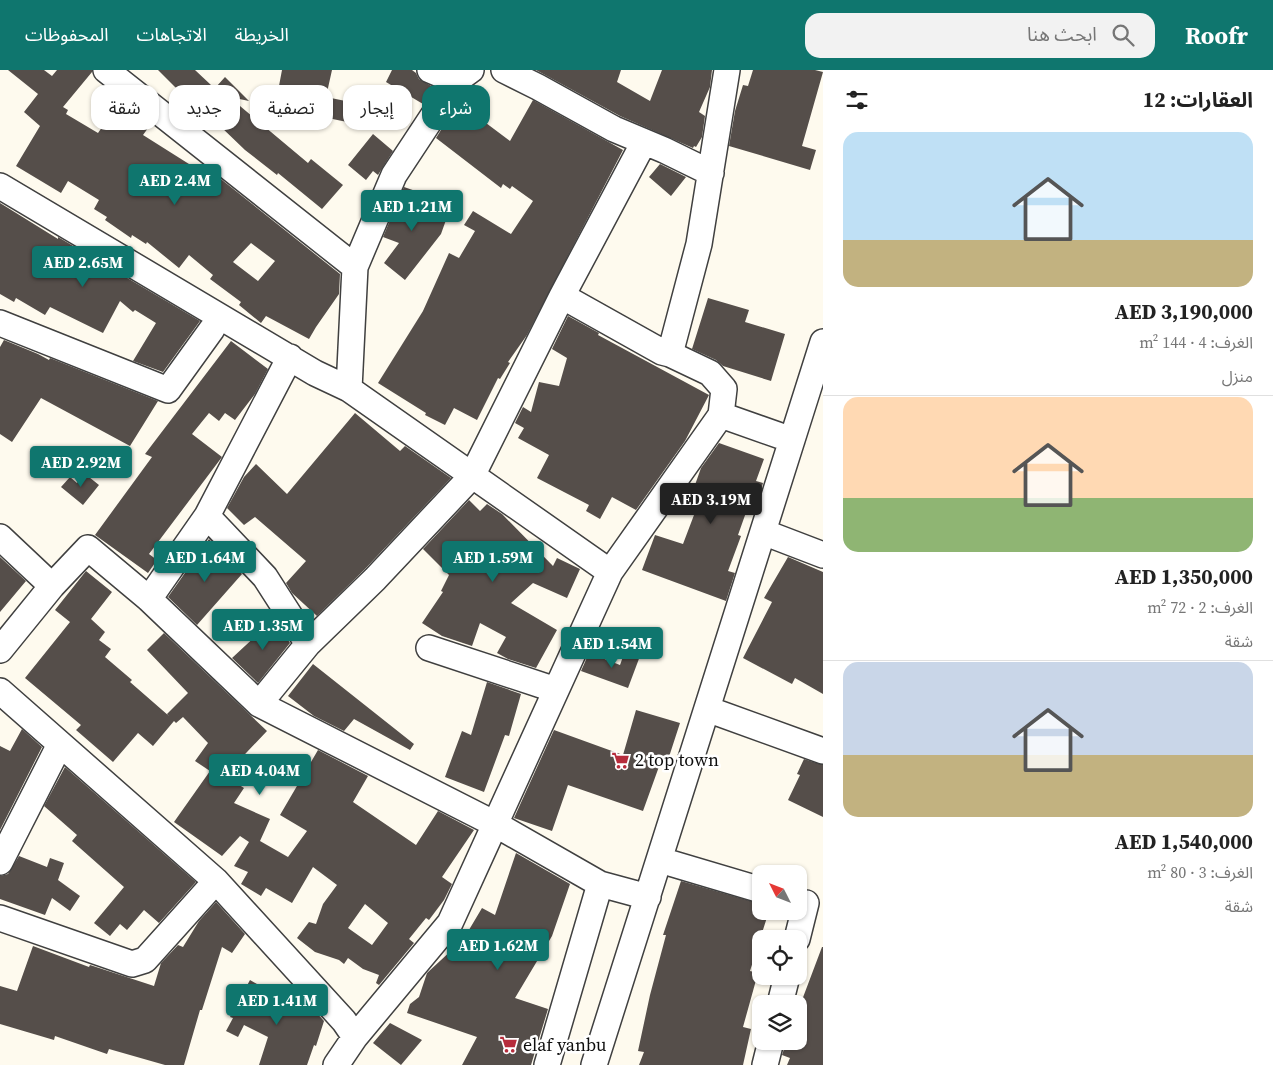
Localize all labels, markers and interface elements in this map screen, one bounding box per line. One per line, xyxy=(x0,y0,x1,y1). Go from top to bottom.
search box xyxy=(805,13,1155,58)
text: Roofr xyxy=(1185,19,1248,52)
text: ابحث هنا xyxy=(1027,21,1097,47)
icon: search xyxy=(1109,21,1137,49)
text: المحفوظات xyxy=(25,22,109,47)
text: الاتجاهات xyxy=(137,22,207,47)
text: الخريطة xyxy=(235,22,289,47)
chip: شقة xyxy=(91,85,159,130)
chip: جديد xyxy=(169,85,240,130)
chip: تصفية xyxy=(250,85,333,130)
chip: إيجار xyxy=(343,85,412,130)
chip: شراء xyxy=(422,85,490,130)
text: العقارات: 12 xyxy=(1143,85,1253,114)
icon: filters xyxy=(843,86,871,114)
pin: AED 2.4M xyxy=(123,164,227,206)
icon: home xyxy=(1003,164,1093,254)
text: AED 2.4M xyxy=(139,169,211,191)
pin: AED 1.21M xyxy=(355,190,469,232)
text: AED 1.21M xyxy=(372,195,452,217)
pin: AED 2.65M xyxy=(26,246,140,288)
text: AED 2.65M xyxy=(43,251,123,273)
text: AED 3,190,000 xyxy=(1115,297,1253,326)
text: الغرف: 4 · 144 m² xyxy=(1139,331,1253,353)
text: منزل xyxy=(1222,365,1253,387)
icon: home xyxy=(1003,430,1093,520)
pin: AED 2.92M xyxy=(24,446,138,488)
text: AED 2.92M xyxy=(41,451,121,473)
pin: AED 3.19M xyxy=(654,482,768,525)
text: AED 3.19M xyxy=(671,488,751,510)
pin: AED 1.64M xyxy=(148,540,262,583)
pin: AED 1.59M xyxy=(436,540,550,583)
text: AED 1.64M xyxy=(165,546,245,568)
text: AED 1.59M xyxy=(453,546,533,568)
text: AED 1,350,000 xyxy=(1115,562,1253,591)
text: الغرف: 2 · 72 m² xyxy=(1147,596,1253,618)
pin: AED 1.35M xyxy=(206,608,320,651)
text: AED 1.35M xyxy=(223,614,303,636)
pin: AED 1.54M xyxy=(555,626,669,669)
text: شقة xyxy=(1225,630,1253,652)
text: AED 1.54M xyxy=(572,632,652,654)
icon: home xyxy=(1003,695,1093,785)
place label: 2 top town xyxy=(635,747,719,772)
supermarket icon: 2 top town xyxy=(611,750,631,770)
pin: AED 4.04M xyxy=(203,754,317,796)
text: AED 4.04M xyxy=(220,759,300,781)
text: AED 1,540,000 xyxy=(1115,827,1253,856)
text: الغرف: 3 · 80 m² xyxy=(1147,861,1253,883)
north arrow xyxy=(752,865,808,920)
map controls xyxy=(752,865,807,1050)
text: شقة xyxy=(1225,895,1253,917)
pin: AED 1.62M xyxy=(441,928,555,971)
button: locate xyxy=(752,930,807,985)
text: AED 1.62M xyxy=(458,934,538,956)
pin: AED 1.41M xyxy=(220,984,334,1026)
text: AED 1.41M xyxy=(237,989,317,1011)
button: layers xyxy=(752,995,807,1050)
place label: elaf yanbu xyxy=(523,1032,607,1057)
supermarket icon: elaf yanbu xyxy=(499,1035,519,1055)

